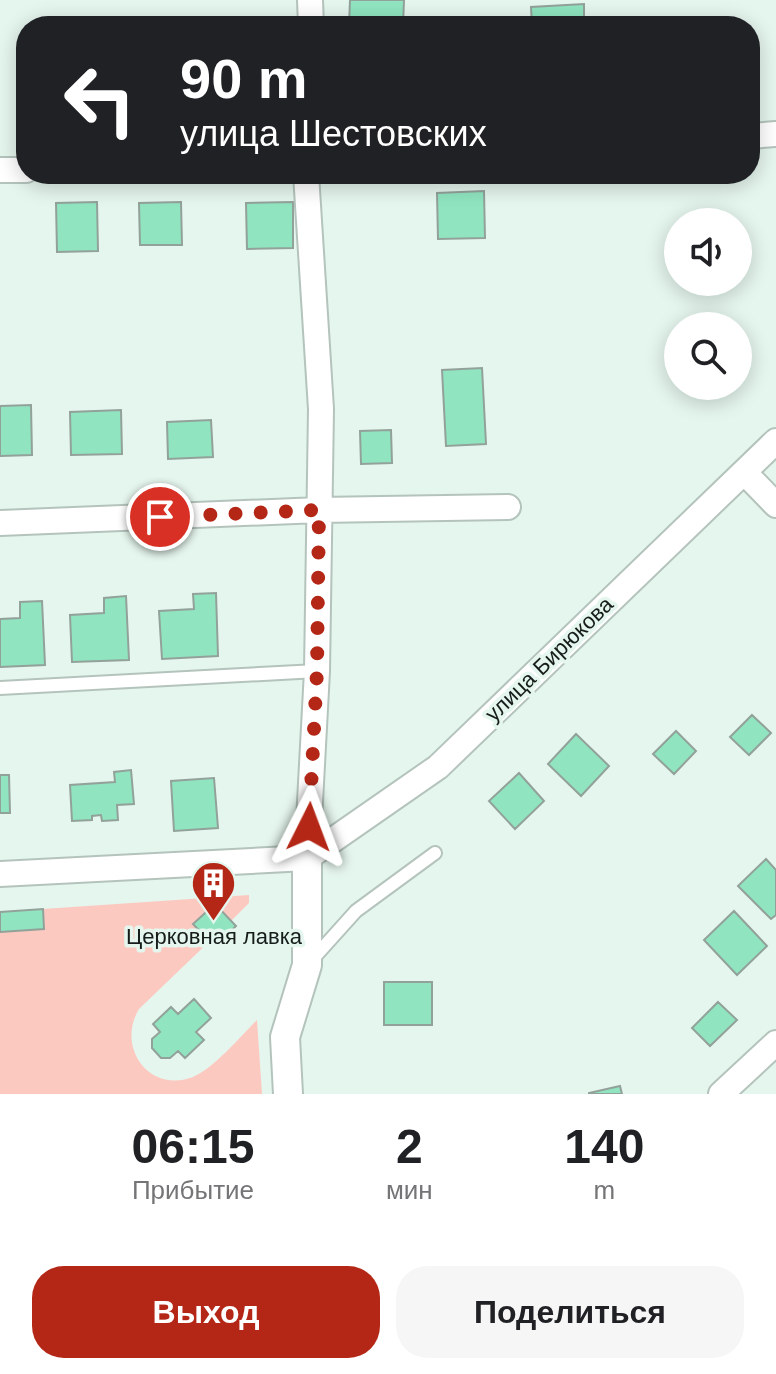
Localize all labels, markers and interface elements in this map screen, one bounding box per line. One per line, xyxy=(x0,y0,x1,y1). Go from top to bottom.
text: 90 m xyxy=(180,47,308,110)
icon: left xyxy=(48,48,152,152)
text: улица Шестовских xyxy=(180,113,487,154)
map controls xyxy=(664,208,752,400)
button: sound xyxy=(664,208,752,296)
button: search xyxy=(664,312,752,400)
pin xyxy=(126,483,194,551)
icon: arrive xyxy=(138,495,182,539)
street label: улица Бирюкова xyxy=(480,591,619,726)
position arrow xyxy=(267,785,351,869)
building icon: Церковная лавка xyxy=(190,859,238,922)
place label: Церковная лавка xyxy=(126,924,303,949)
text: 06:15 xyxy=(132,1120,254,1173)
text: 2 xyxy=(396,1120,423,1173)
text: 140 xyxy=(564,1120,644,1173)
text: Прибытие xyxy=(132,1175,254,1205)
text: мин xyxy=(386,1175,433,1205)
text: m xyxy=(594,1175,615,1205)
button: Выход xyxy=(32,1266,380,1358)
button: Поделиться xyxy=(396,1266,744,1358)

